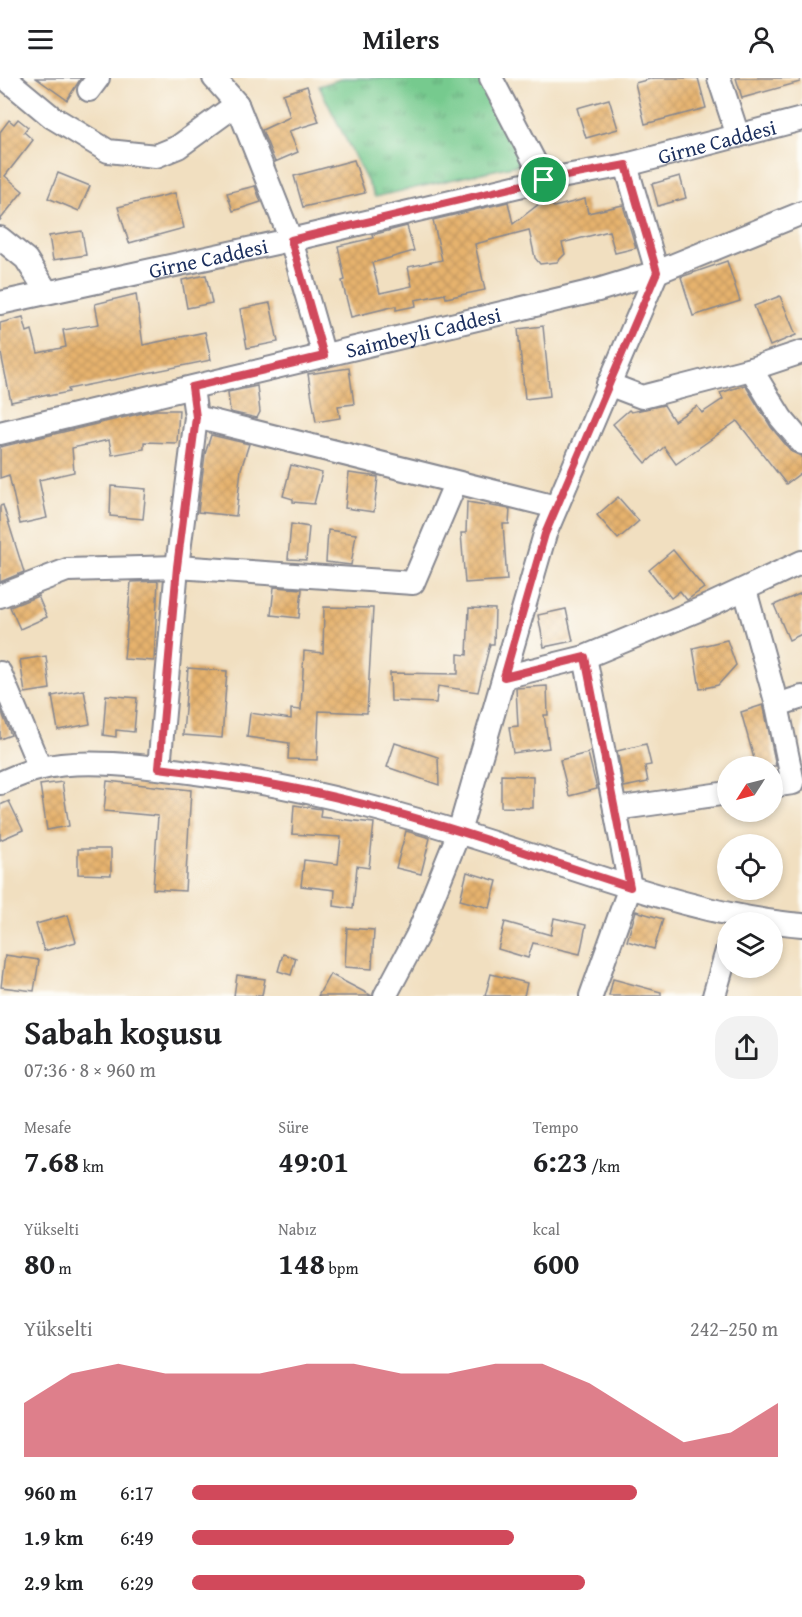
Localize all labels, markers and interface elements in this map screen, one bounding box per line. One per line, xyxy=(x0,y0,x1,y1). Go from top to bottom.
text: Milers xyxy=(362,19,440,59)
icon: menu xyxy=(24,23,57,56)
icon: person xyxy=(745,23,778,56)
street label: Girne Caddesi xyxy=(654,111,779,172)
pin xyxy=(518,154,569,205)
icon: arrive xyxy=(527,163,560,196)
street label: Girne Caddesi xyxy=(146,230,271,286)
street label: Saimbeyli Caddesi xyxy=(342,298,504,365)
north arrow xyxy=(717,756,783,822)
map controls xyxy=(717,756,783,978)
button: locate xyxy=(717,834,783,900)
button: layers xyxy=(717,912,783,978)
text: Sabah koşusu xyxy=(24,1008,222,1056)
button: share xyxy=(715,1016,778,1079)
text: 07:36 · 8 × 960 m xyxy=(24,1055,156,1084)
text: Mesafe xyxy=(24,1115,71,1139)
text: Süre xyxy=(278,1115,309,1139)
text: Tempo xyxy=(533,1115,578,1139)
text: 7.68 xyxy=(24,1139,79,1183)
text: 49:01 xyxy=(278,1139,349,1183)
text: 6:23 xyxy=(533,1139,588,1183)
text: km xyxy=(79,1154,104,1178)
text: /km xyxy=(588,1154,620,1178)
text: Yükselti xyxy=(24,1217,79,1241)
text: Nabız xyxy=(278,1217,316,1241)
text: kcal xyxy=(533,1217,560,1241)
text: 80 xyxy=(24,1241,55,1285)
text: 148 xyxy=(278,1241,325,1285)
text: 600 xyxy=(533,1241,579,1285)
text: m xyxy=(55,1256,72,1280)
text: bpm xyxy=(325,1256,358,1280)
text: Yükselti xyxy=(24,1314,93,1343)
text: 242–250 m xyxy=(690,1314,778,1343)
text: 960 m xyxy=(24,1478,77,1507)
text: 6:17 xyxy=(120,1478,154,1507)
text: 1.9 km xyxy=(24,1523,83,1552)
text: 6:49 xyxy=(120,1523,154,1552)
text: 2.9 km xyxy=(24,1568,83,1597)
text: 6:29 xyxy=(120,1568,154,1597)

